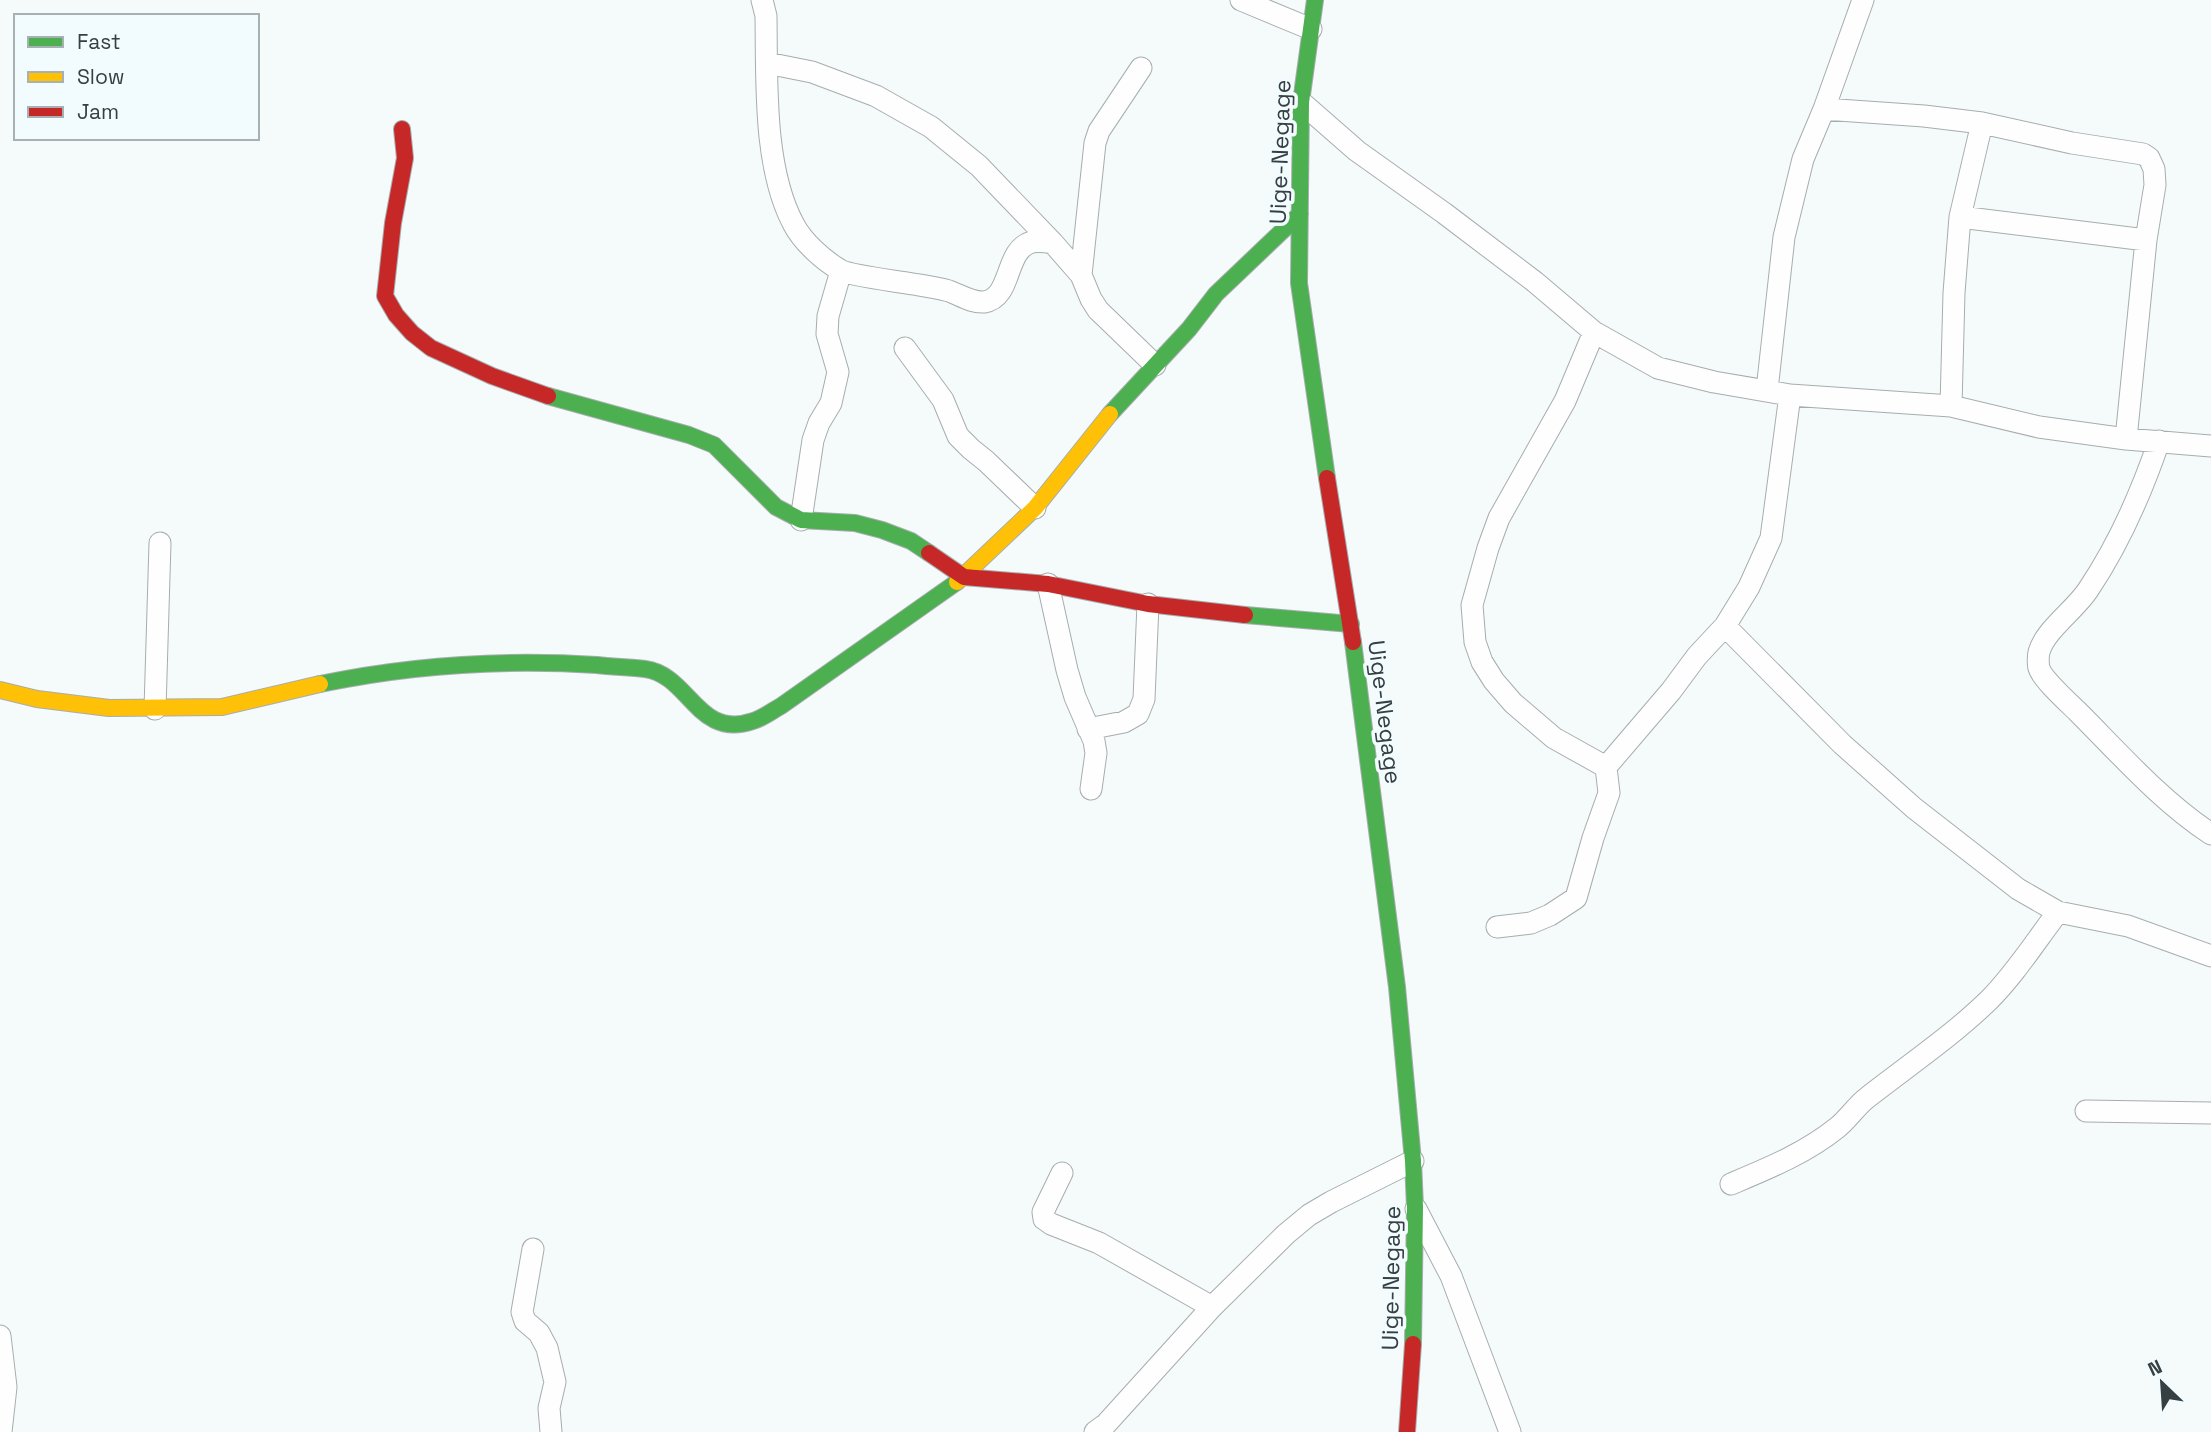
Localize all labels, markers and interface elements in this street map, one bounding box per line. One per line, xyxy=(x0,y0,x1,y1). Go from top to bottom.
legend xyxy=(14,14,259,140)
text: Fast xyxy=(77,28,121,55)
text: Slow xyxy=(77,63,125,90)
street label: Uige-Negage xyxy=(1262,79,1298,225)
text: Jam xyxy=(77,98,119,125)
street label: Uige-Negage xyxy=(1361,638,1409,786)
street label: Uige-Negage xyxy=(1375,1205,1407,1351)
north arrow xyxy=(2127,1348,2197,1418)
text: N xyxy=(2144,1354,2166,1382)

